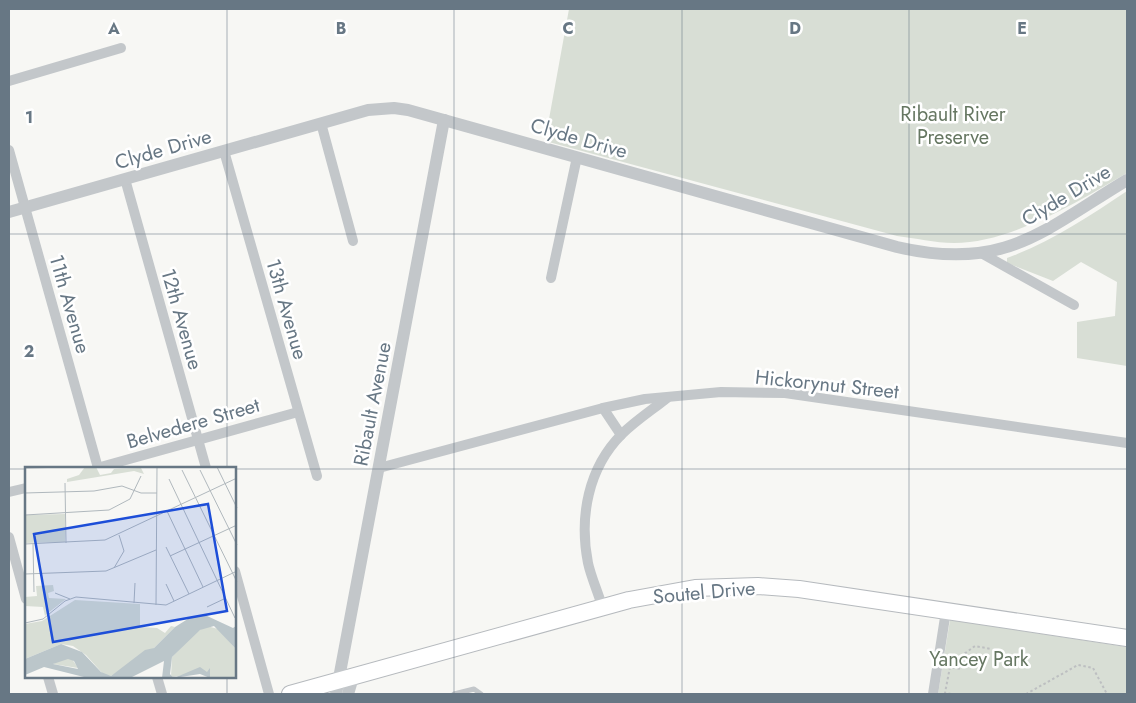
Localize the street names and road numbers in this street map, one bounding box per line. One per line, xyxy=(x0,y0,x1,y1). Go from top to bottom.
street label: Clyde Drive xyxy=(527,111,631,166)
street label: Clyde Drive xyxy=(111,122,215,177)
street label: Clyde Drive xyxy=(1016,157,1116,233)
street label: 11th Avenue xyxy=(42,251,97,357)
street label: 13th Avenue xyxy=(258,255,315,363)
street label: 12th Avenue xyxy=(153,265,210,373)
street label: Ribault Avenue xyxy=(346,340,399,469)
street label: Hickorynut Street xyxy=(754,363,900,406)
street label: Belvedere Street xyxy=(123,391,263,456)
street label: Soutel Drive xyxy=(652,574,756,611)

